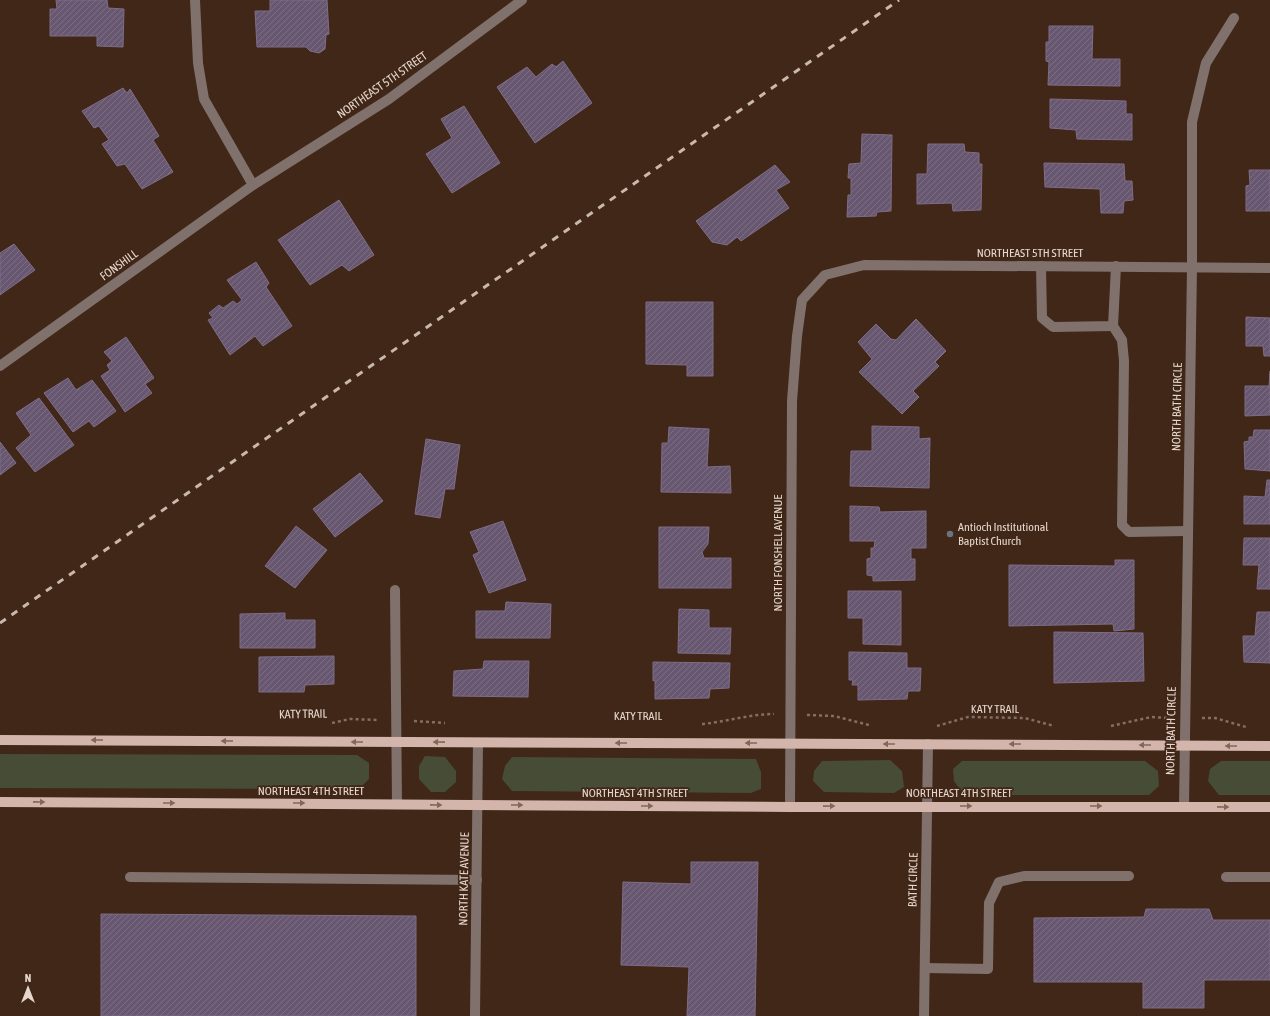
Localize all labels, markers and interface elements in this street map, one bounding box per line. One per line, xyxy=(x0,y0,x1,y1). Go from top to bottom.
street label: NORTHEAST 5TH STREET xyxy=(334,48,430,121)
street label: FONSHILL xyxy=(97,246,141,283)
street label: NORTHEAST 5TH STREET xyxy=(977,246,1084,260)
street label: NORTH BATH CIRCLE xyxy=(1169,363,1185,451)
street label: NORTH FONSHELL AVENUE xyxy=(771,495,785,611)
place label: Antioch Institutional Baptist Church xyxy=(958,520,1049,548)
marker: Antioch Institutional Baptist Church xyxy=(945,529,955,539)
street label: NORTH BATH CIRCLE xyxy=(1163,687,1179,775)
street label: KATY TRAIL xyxy=(971,702,1020,716)
street label: KATY TRAIL xyxy=(279,707,328,721)
street label: KATY TRAIL xyxy=(614,709,663,723)
one-way arrow xyxy=(90,737,103,743)
one-way arrow xyxy=(220,738,233,744)
one-way arrow xyxy=(350,739,363,745)
one-way arrow xyxy=(432,739,445,745)
one-way arrow xyxy=(614,740,627,746)
one-way arrow xyxy=(744,740,757,746)
one-way arrow xyxy=(883,740,895,747)
one-way arrow xyxy=(1008,741,1021,747)
one-way arrow xyxy=(1138,742,1151,748)
one-way arrow xyxy=(1224,743,1237,749)
street label: NORTHEAST 4TH STREET xyxy=(258,784,365,798)
street label: NORTHEAST 4TH STREET xyxy=(582,786,689,800)
street label: NORTHEAST 4TH STREET xyxy=(906,786,1013,800)
one-way arrow xyxy=(33,799,46,805)
one-way arrow xyxy=(163,800,176,806)
one-way arrow xyxy=(293,800,305,807)
one-way arrow xyxy=(430,802,443,808)
one-way arrow xyxy=(511,802,524,808)
one-way arrow xyxy=(641,803,654,809)
one-way arrow xyxy=(823,803,835,810)
one-way arrow xyxy=(960,803,973,809)
one-way arrow xyxy=(1090,803,1103,809)
one-way arrow xyxy=(1217,804,1230,810)
street label: NORTH KATE AVENUE xyxy=(456,832,472,926)
street label: BATH CIRCLE xyxy=(906,853,920,907)
north arrow xyxy=(8,968,48,1008)
text: N xyxy=(25,972,31,984)

